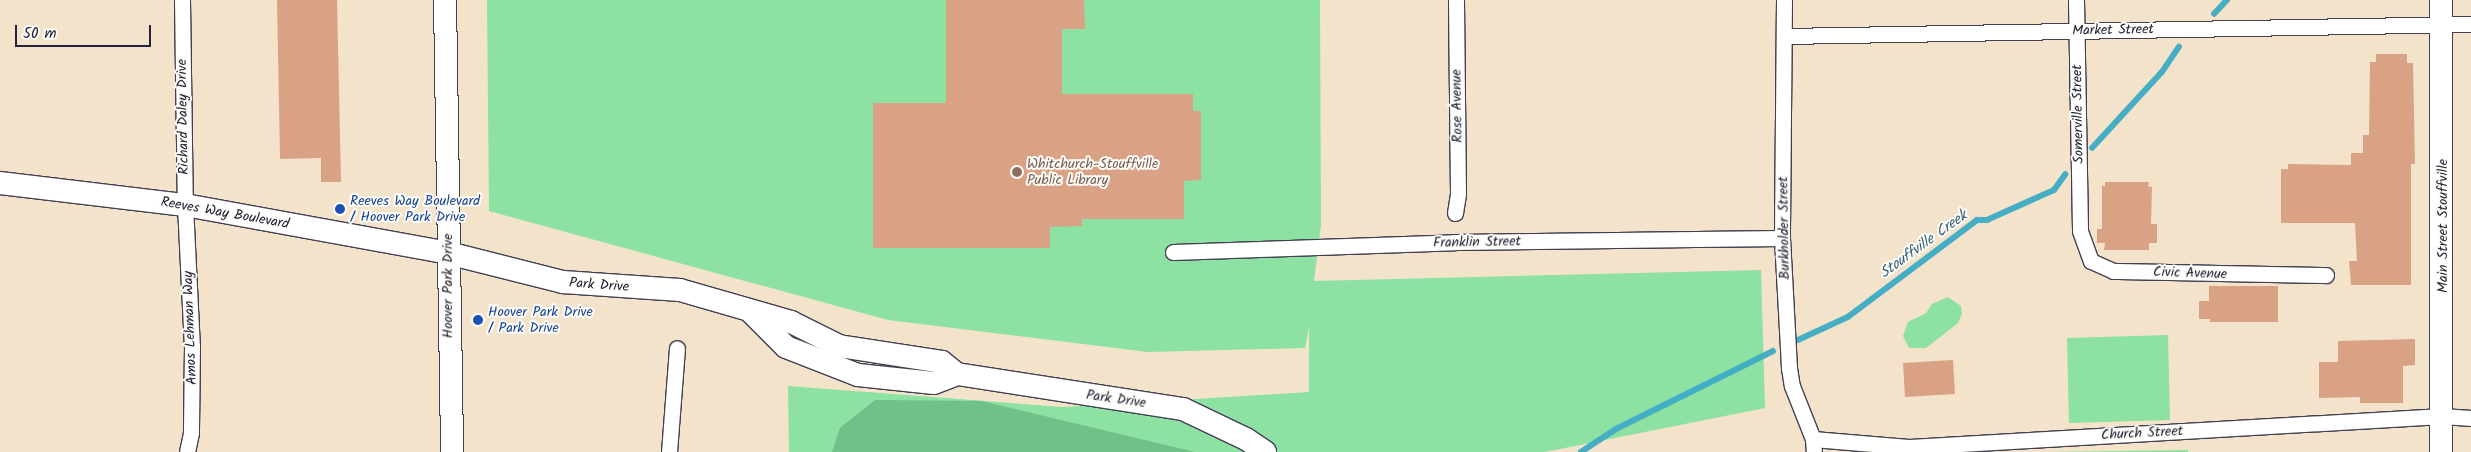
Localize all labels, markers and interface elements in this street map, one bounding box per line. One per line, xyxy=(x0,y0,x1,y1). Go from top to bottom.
scale bar xyxy=(18,15,154,47)
street label: Market Street xyxy=(2072,21,2154,39)
text: 50 m xyxy=(23,22,57,46)
street label: Richard Daley Drive xyxy=(174,59,192,175)
street label: Somerville Street xyxy=(2069,64,2087,164)
street label: Rose Avenue xyxy=(1448,69,1466,143)
place label: Whitchurch-Stouffville Public Library xyxy=(1027,156,1158,188)
street label: Main Street Stouffville xyxy=(2435,159,2451,293)
marker: Whitchurch-Stouffville Public Library xyxy=(1011,166,1023,178)
street label: Burkholder Street xyxy=(1775,176,1793,280)
street label: Reeves Way Boulevard xyxy=(159,193,291,233)
place label: Reeves Way Boulevard / Hoover Park Drive xyxy=(350,193,480,226)
marker: Reeves Way Boulevard / Hoover Park Drive xyxy=(334,203,346,215)
water label: Stouffville Creek xyxy=(1877,207,1971,283)
street label: Franklin Street xyxy=(1433,233,1521,251)
street label: Hoover Park Drive xyxy=(440,234,456,338)
street label: Civic Avenue xyxy=(2153,263,2227,283)
street label: Amos Lehman Way xyxy=(180,271,200,385)
street label: Park Drive xyxy=(568,275,630,295)
place label: Hoover Park Drive / Park Drive xyxy=(488,304,593,336)
marker: Hoover Park Drive / Park Drive xyxy=(472,314,484,326)
street label: Park Drive xyxy=(1085,386,1147,412)
street label: Church Street xyxy=(2101,422,2183,444)

